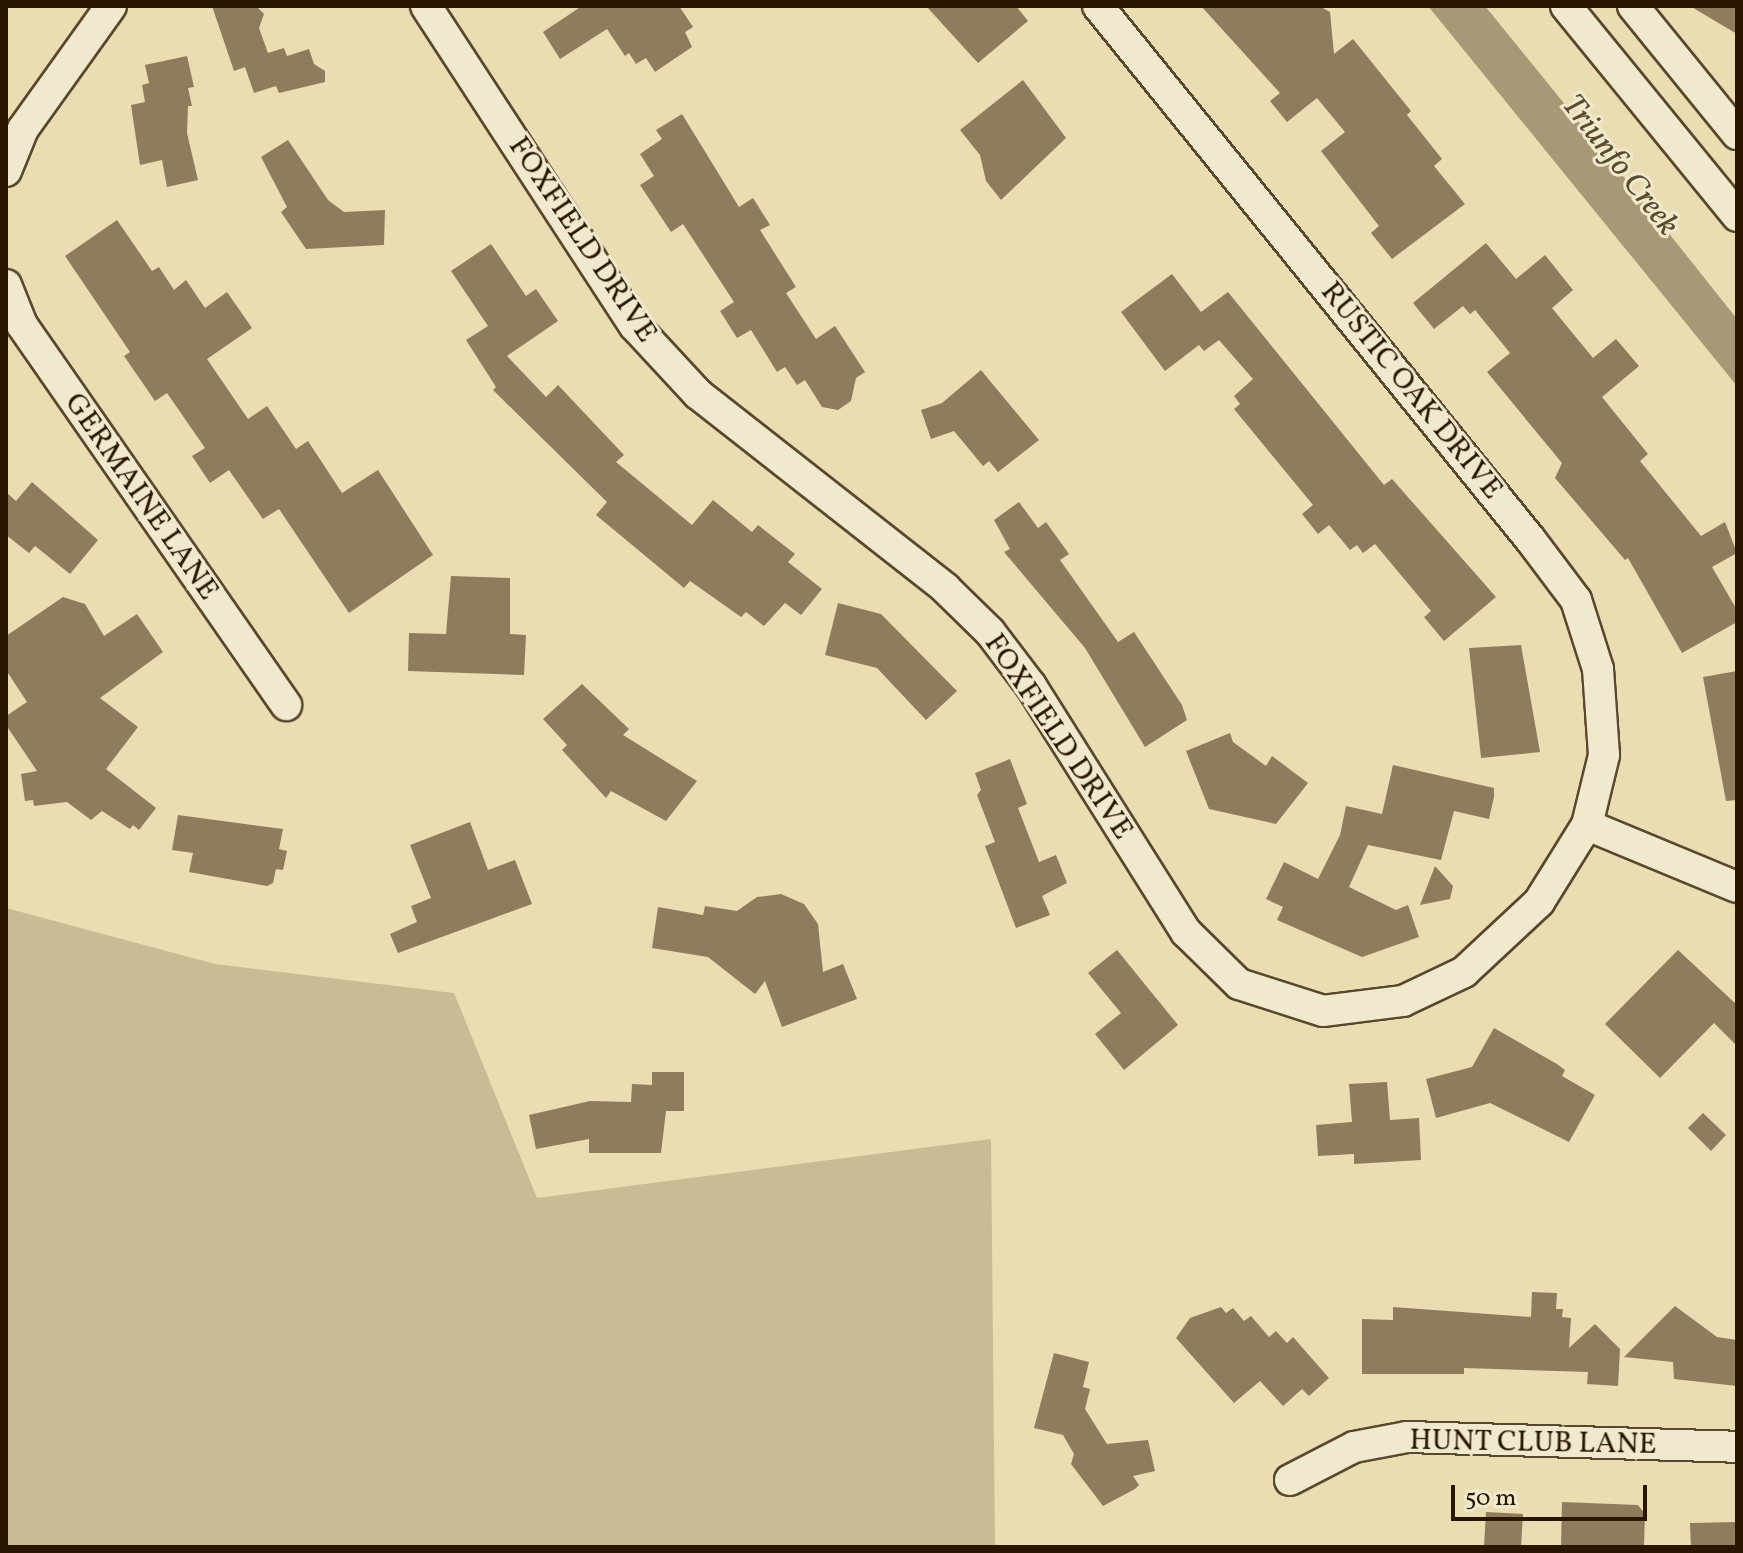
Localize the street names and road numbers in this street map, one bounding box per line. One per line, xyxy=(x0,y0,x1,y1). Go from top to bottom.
street label: FOXFIELD DRIVE xyxy=(500,130,664,350)
street label: RUSTIC OAK DRIVE xyxy=(1312,275,1510,507)
street label: GERMAINE LANE xyxy=(56,386,226,608)
street label: FOXFIELD DRIVE xyxy=(976,627,1140,847)
street label: HUNT CLUB LANE xyxy=(1409,1423,1657,1463)

